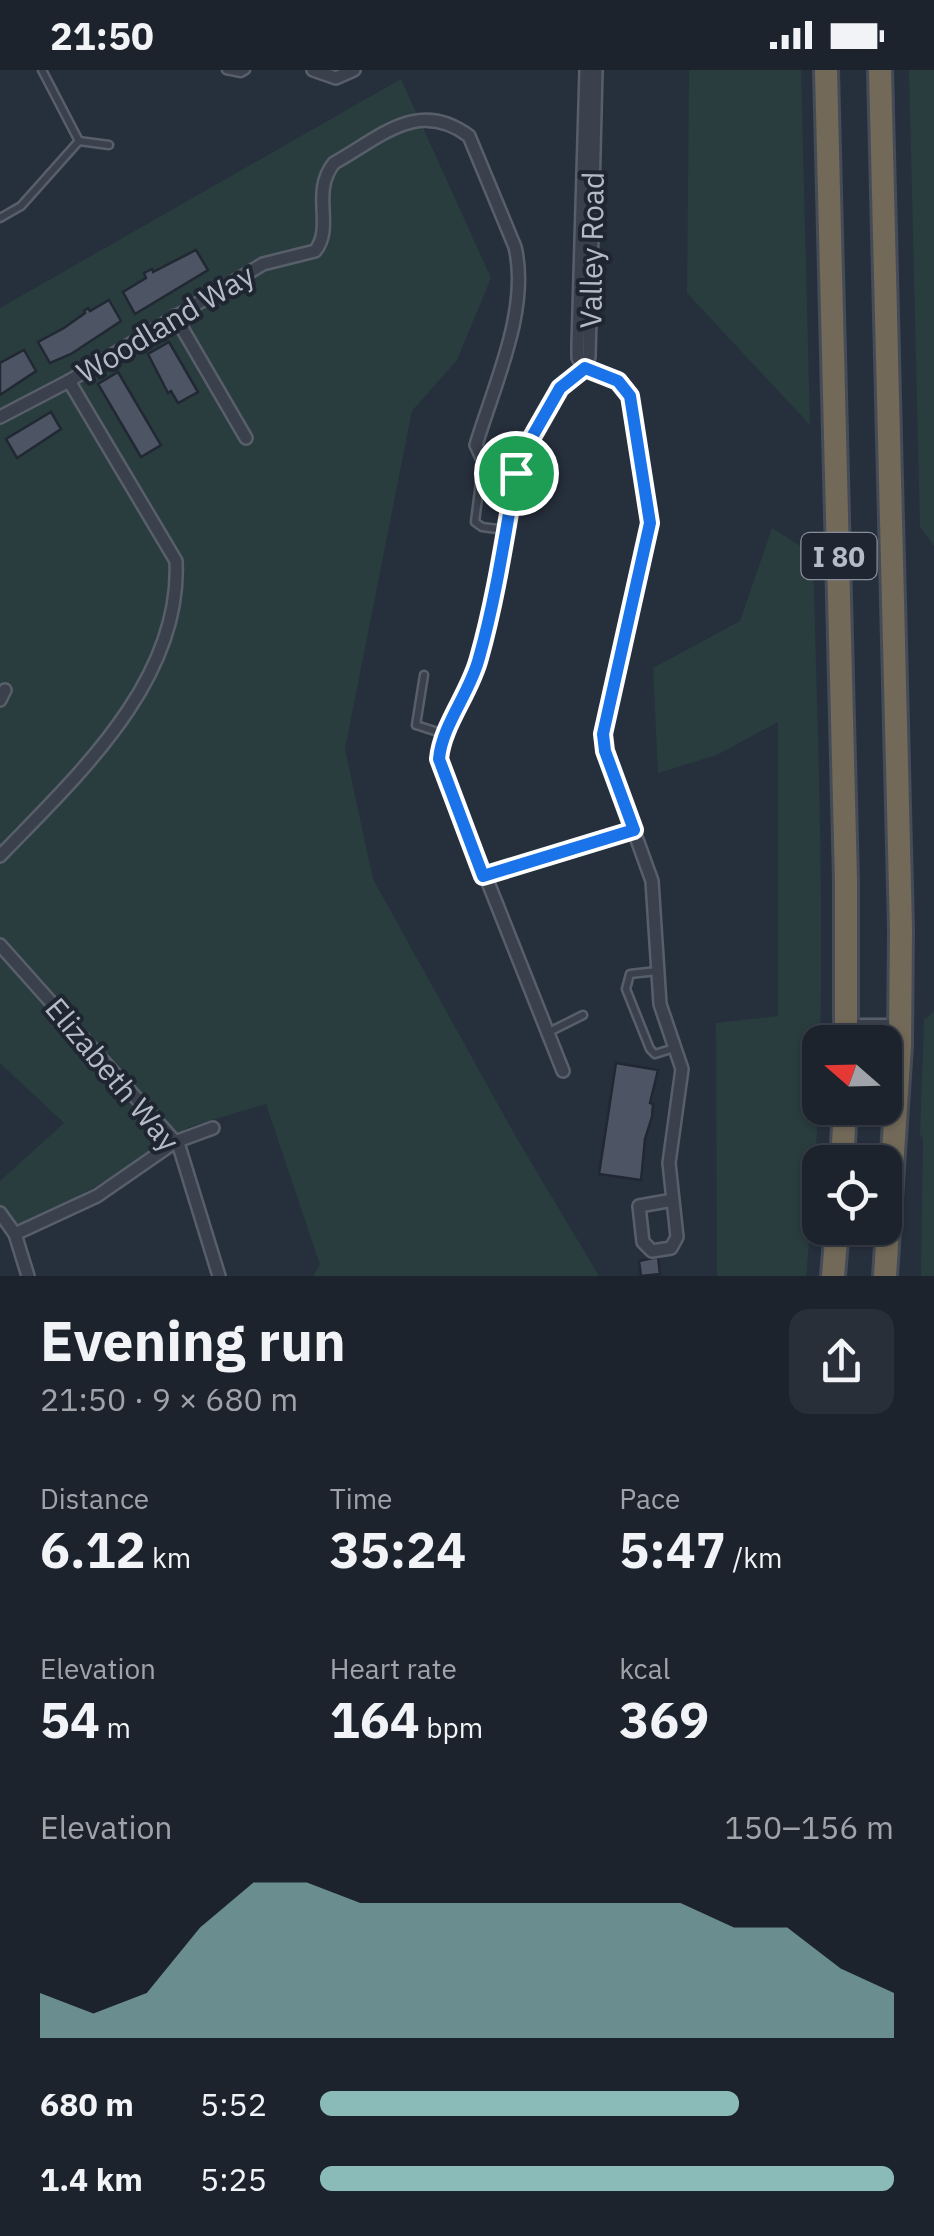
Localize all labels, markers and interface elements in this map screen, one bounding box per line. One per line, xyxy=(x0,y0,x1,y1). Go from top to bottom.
text: 21:50 xyxy=(50,11,154,60)
street label: Valley Road xyxy=(570,171,612,329)
street label: Woodland Way xyxy=(69,255,261,391)
pin xyxy=(474,431,559,516)
icon: arrive xyxy=(489,446,544,501)
road number: I 80 xyxy=(802,533,876,579)
street label: Elizabeth Way xyxy=(37,989,189,1159)
north arrow xyxy=(802,1025,902,1125)
map controls xyxy=(802,1025,902,1245)
button: locate xyxy=(802,1145,902,1245)
text: Evening run xyxy=(40,1305,346,1376)
button: share xyxy=(789,1309,894,1414)
text: 21:50 · 9 × 680 m xyxy=(40,1378,298,1420)
text: Distance xyxy=(40,1480,149,1517)
text: Time xyxy=(330,1480,393,1517)
text: Pace xyxy=(619,1480,680,1517)
text: 6.12 xyxy=(40,1517,146,1582)
text: 35:24 xyxy=(330,1517,466,1582)
text: 5:47 xyxy=(619,1517,726,1582)
text: km xyxy=(146,1539,191,1576)
text: /km xyxy=(726,1539,782,1576)
text: Elevation xyxy=(40,1650,156,1687)
text: Heart rate xyxy=(330,1650,457,1687)
text: kcal xyxy=(619,1650,670,1687)
text: 54 xyxy=(40,1687,100,1752)
text: 164 xyxy=(330,1687,420,1752)
text: 369 xyxy=(619,1687,709,1752)
text: m xyxy=(100,1709,131,1746)
text: bpm xyxy=(420,1709,483,1746)
text: Elevation xyxy=(40,1806,173,1848)
text: 150–156 m xyxy=(724,1806,894,1848)
text: 680 m xyxy=(40,2083,134,2125)
text: 5:52 xyxy=(200,2083,267,2125)
text: 1.4 km xyxy=(40,2158,143,2200)
text: 5:25 xyxy=(200,2158,267,2200)

